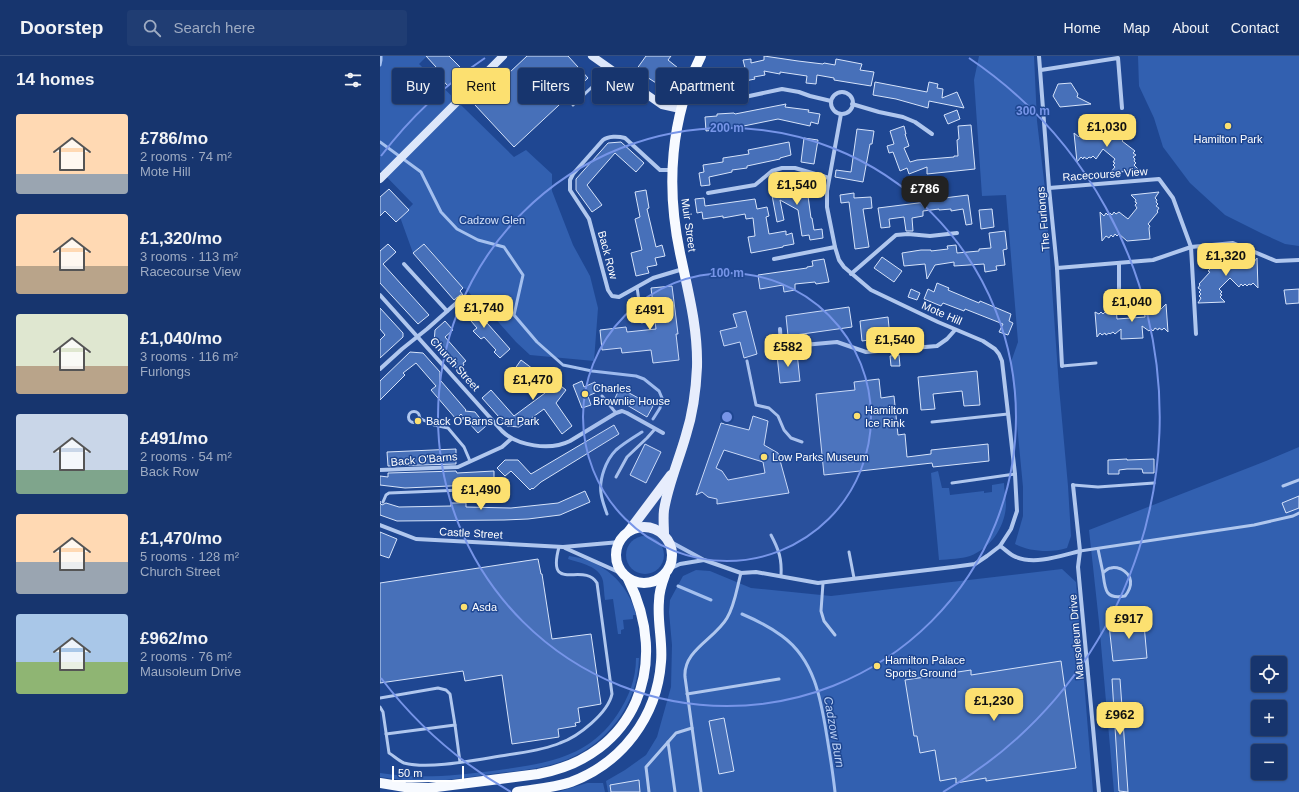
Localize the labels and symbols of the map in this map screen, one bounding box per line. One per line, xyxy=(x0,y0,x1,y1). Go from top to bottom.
text: 300 m xyxy=(1016,104,1050,118)
pin: £1,030 xyxy=(1074,114,1140,148)
text: 200 m xyxy=(710,121,744,135)
marker: Hamilton Park xyxy=(1223,121,1233,131)
place label: Hamilton Park xyxy=(1193,133,1263,145)
street label: Racecourse View xyxy=(1062,165,1148,183)
pin: £1,540 xyxy=(764,172,830,206)
pin: £786 xyxy=(901,176,949,210)
street label: The Furlongs xyxy=(1034,186,1052,252)
street label: Muir Street xyxy=(679,198,699,252)
park label: Cadzow Glen xyxy=(459,214,525,226)
street label: Back Row xyxy=(596,230,620,281)
pin: £1,320 xyxy=(1193,243,1259,277)
text: 100 m xyxy=(710,266,744,280)
pin: £1,040 xyxy=(1099,289,1165,323)
pin: £1,740 xyxy=(451,295,517,329)
pin: £491 xyxy=(626,297,674,331)
street label: Mote Hill xyxy=(920,299,964,327)
pin: £1,540 xyxy=(862,327,928,361)
pin: £582 xyxy=(764,334,812,368)
street label: Church Street xyxy=(428,335,482,393)
pin: £1,470 xyxy=(500,367,566,401)
place label: Charles Brownlie House xyxy=(593,382,670,407)
marker: Charles Brownlie House xyxy=(580,389,590,399)
place label: Hamilton Ice Rink xyxy=(865,404,908,429)
centre of rings xyxy=(720,410,734,424)
marker: Hamilton Ice Rink xyxy=(852,411,862,421)
place label: Back O'Barns Car Park xyxy=(426,415,540,427)
marker: Back O'Barns Car Park xyxy=(413,416,423,426)
street label: Back O'Barns xyxy=(390,450,458,468)
place label: Low Parks Museum xyxy=(772,451,869,463)
marker: Low Parks Museum xyxy=(759,452,769,462)
pin: £1,490 xyxy=(448,477,514,511)
street label: Castle Street xyxy=(439,525,503,541)
street label: Mausoleum Drive xyxy=(1066,594,1086,680)
place label: Asda xyxy=(472,601,498,613)
marker: Asda xyxy=(459,602,469,612)
pin: £917 xyxy=(1105,606,1153,640)
place label: Hamilton Palace Sports Ground xyxy=(885,654,965,679)
marker: Hamilton Palace Sports Ground xyxy=(872,661,882,671)
pin: £1,230 xyxy=(961,688,1027,722)
water label: Cadzow Burn xyxy=(821,695,847,769)
pin: £962 xyxy=(1096,702,1144,736)
scale bar xyxy=(392,764,464,783)

